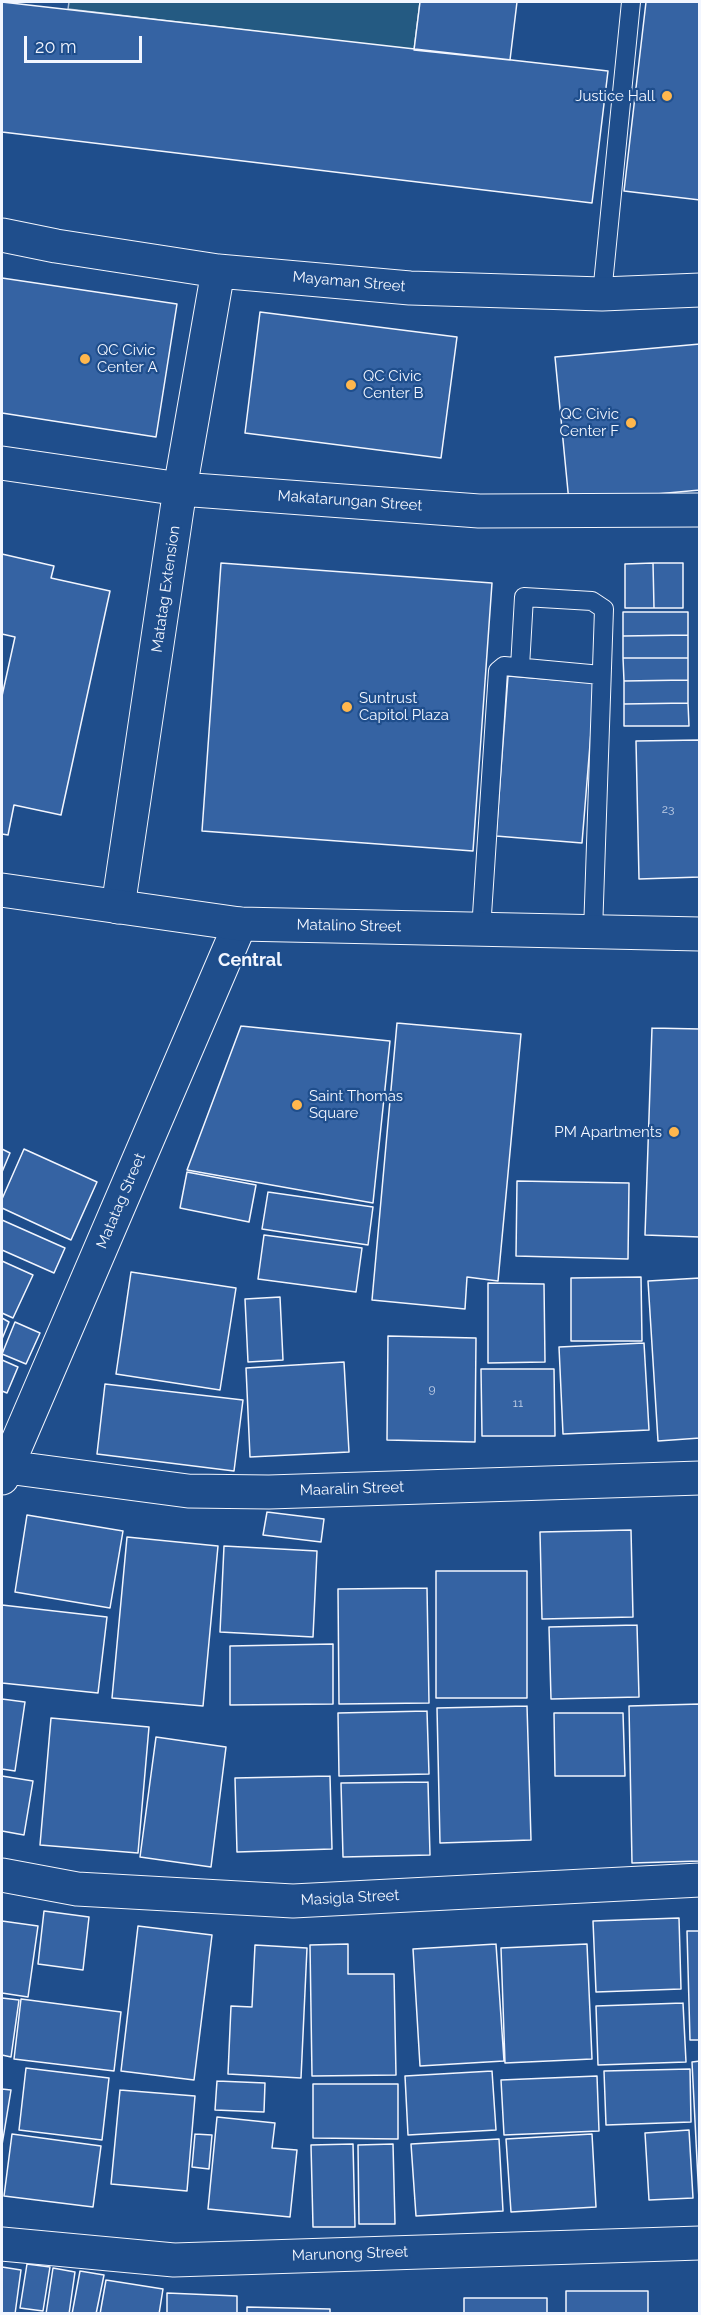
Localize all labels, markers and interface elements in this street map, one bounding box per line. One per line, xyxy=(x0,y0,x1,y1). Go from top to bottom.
scale bar xyxy=(27,24,146,62)
text: 20 m xyxy=(35,36,77,57)
place label: Justice Hall xyxy=(575,87,655,105)
marker: Justice Hall xyxy=(660,89,674,103)
street label: Mayaman Street xyxy=(292,268,406,296)
place label: QC Civic Center A xyxy=(97,341,158,376)
marker: QC Civic Center A xyxy=(78,352,92,366)
place label: QC Civic Center B xyxy=(363,367,424,402)
marker: QC Civic Center B xyxy=(344,378,358,392)
place label: QC Civic Center F xyxy=(560,405,619,440)
marker: QC Civic Center F xyxy=(624,416,638,430)
street label: Makatarungan Street xyxy=(277,487,423,515)
street label: Matatag Extension xyxy=(148,524,184,654)
place label: Suntrust Capitol Plaza xyxy=(359,689,449,724)
marker: Suntrust Capitol Plaza xyxy=(340,700,354,714)
house number: 23 xyxy=(662,802,674,816)
street label: Matalino Street xyxy=(296,916,402,936)
district label: Central xyxy=(218,950,282,972)
place label: Saint Thomas Square xyxy=(309,1087,403,1122)
marker: Saint Thomas Square xyxy=(290,1098,304,1112)
place label: PM Apartments xyxy=(554,1123,662,1141)
marker: PM Apartments xyxy=(667,1125,681,1139)
street label: Matatag Street xyxy=(93,1150,149,1252)
house number: 9 xyxy=(428,1382,436,1396)
house number: 11 xyxy=(513,1396,523,1410)
street label: Maaralin Street xyxy=(300,1478,404,1500)
street label: Masigla Street xyxy=(300,1886,400,1910)
street label: Marunong Street xyxy=(291,2243,409,2265)

